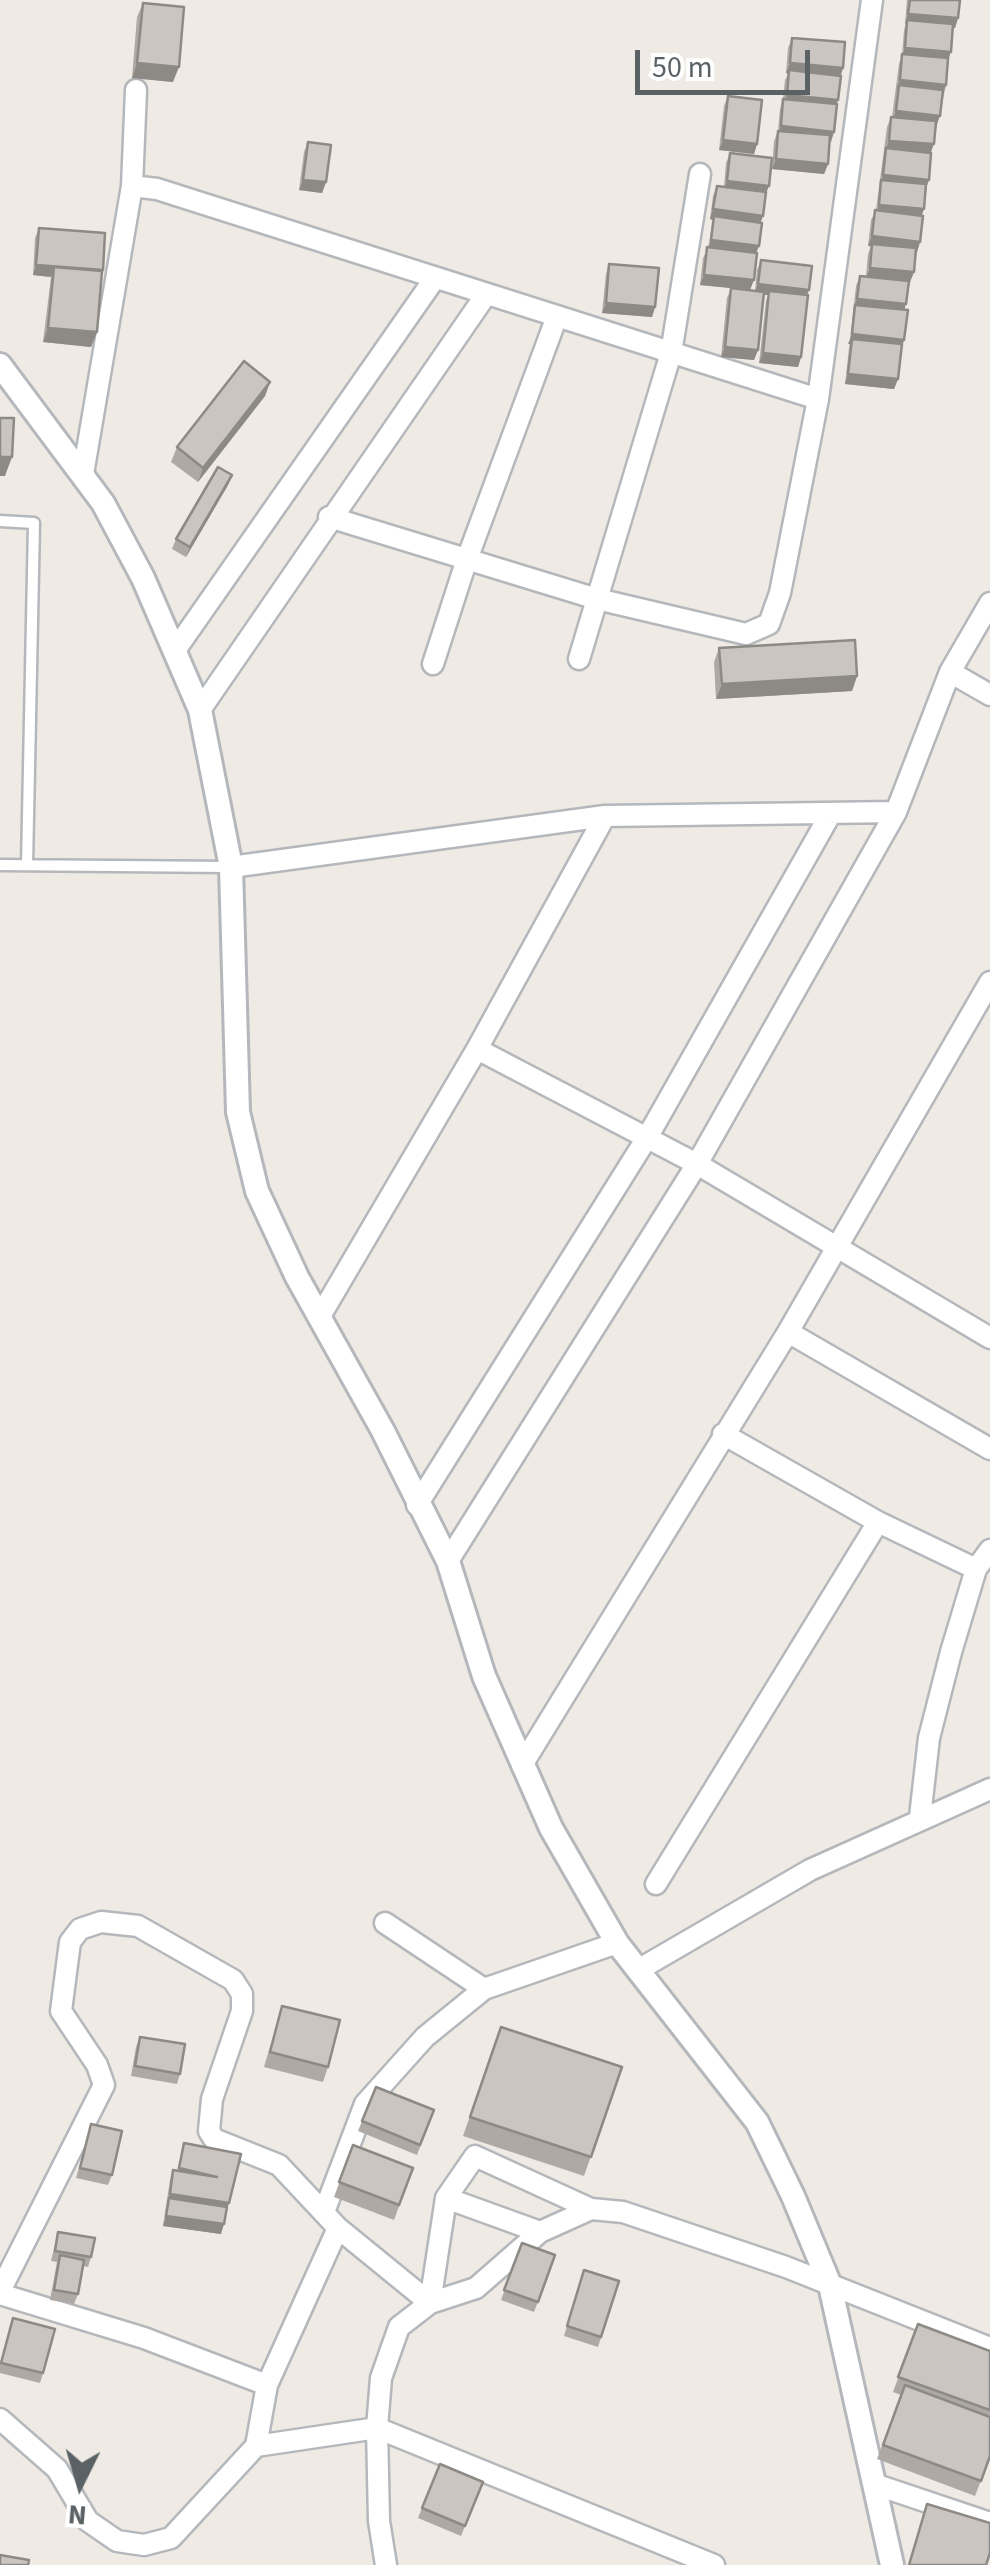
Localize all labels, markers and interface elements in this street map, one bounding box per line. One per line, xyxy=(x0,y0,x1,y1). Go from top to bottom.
scale bar xyxy=(640,30,815,92)
text: 50 m xyxy=(652,46,713,89)
north arrow xyxy=(30,2435,130,2535)
text: N xyxy=(66,2494,88,2536)

